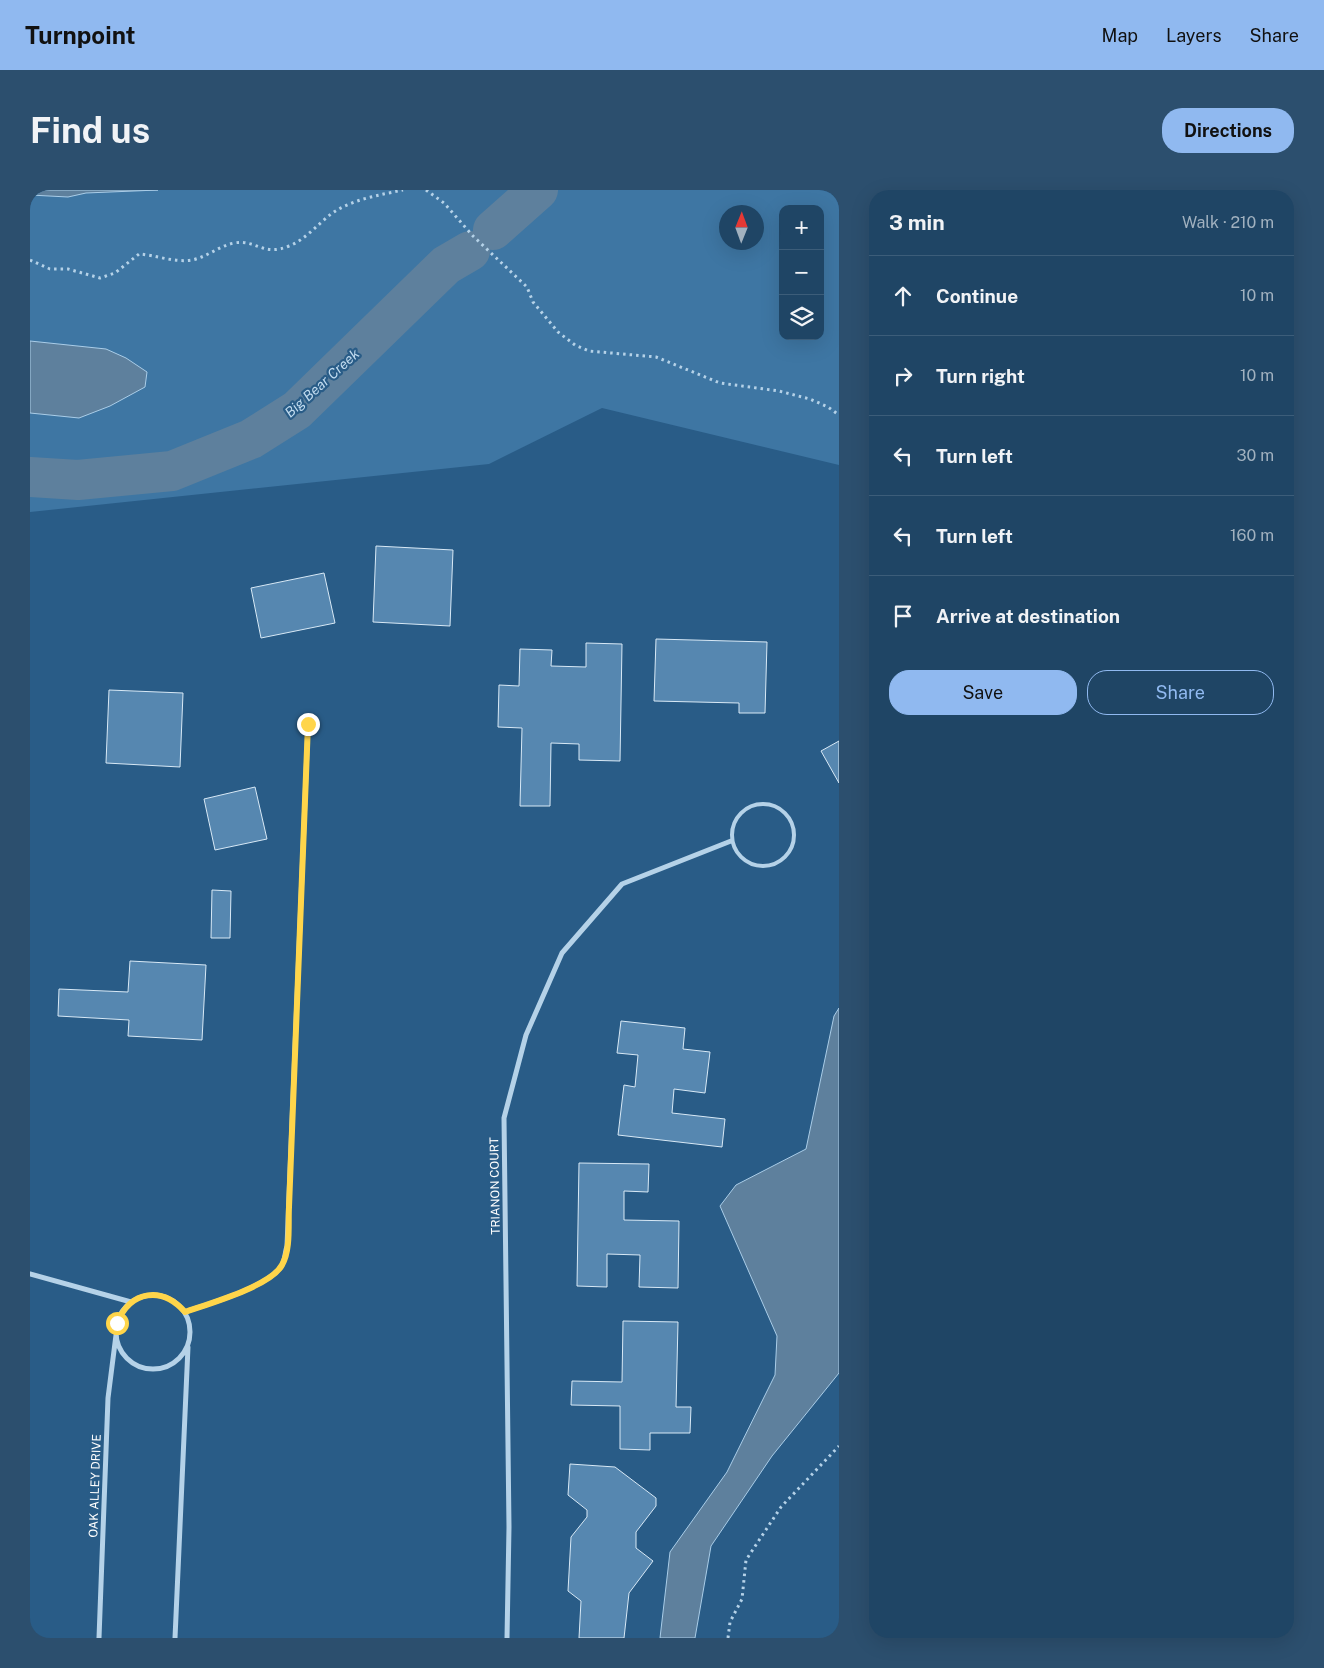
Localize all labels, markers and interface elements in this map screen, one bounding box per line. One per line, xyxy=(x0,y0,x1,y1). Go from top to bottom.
text: Turnpoint xyxy=(25,21,135,49)
text: Map xyxy=(1102,25,1138,46)
text: Layers xyxy=(1166,25,1222,46)
text: Share xyxy=(1250,25,1299,46)
button: Directions xyxy=(1162,108,1294,153)
text: Find us xyxy=(30,110,150,151)
north arrow xyxy=(719,205,764,250)
map controls xyxy=(779,205,824,340)
button: + xyxy=(779,205,824,250)
text: 3 min xyxy=(889,210,945,235)
text: Walk · 210 m xyxy=(1182,213,1274,232)
button: − xyxy=(779,250,824,295)
icon: ahead xyxy=(889,282,917,310)
text: Continue xyxy=(936,285,1018,307)
text: 10 m xyxy=(1240,286,1274,305)
button: layers xyxy=(779,295,824,340)
water label: Big Bear Creek xyxy=(282,345,363,420)
icon: right xyxy=(889,362,917,390)
text: Turn right xyxy=(936,365,1025,387)
text: 10 m xyxy=(1240,366,1274,385)
icon: left xyxy=(889,442,917,470)
text: Turn left xyxy=(936,445,1013,467)
text: 30 m xyxy=(1237,446,1274,465)
icon: left xyxy=(889,522,917,550)
text: Turn left xyxy=(936,525,1013,547)
text: 160 m xyxy=(1230,526,1274,545)
icon: arrive xyxy=(889,602,917,630)
text: Arrive at destination xyxy=(936,605,1120,627)
button: Save xyxy=(889,670,1077,715)
button: Share xyxy=(1087,670,1274,715)
route end xyxy=(297,713,320,736)
street label: TRIANON COURT xyxy=(487,1137,503,1235)
route start xyxy=(106,1312,129,1335)
street label: OAK ALLEY DRIVE xyxy=(86,1434,104,1538)

